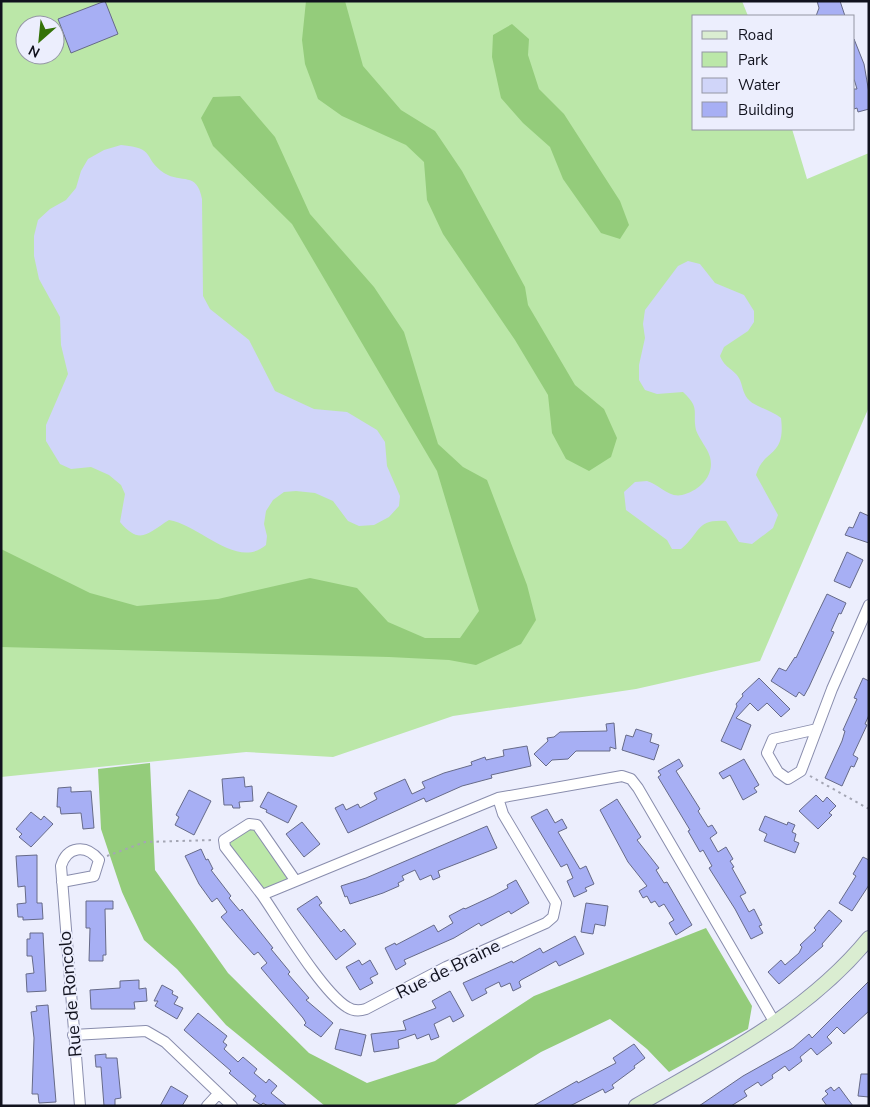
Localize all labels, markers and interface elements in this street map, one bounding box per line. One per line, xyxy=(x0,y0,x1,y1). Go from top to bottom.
north arrow xyxy=(15,15,65,65)
legend xyxy=(692,15,855,130)
text: Road xyxy=(738,25,773,45)
text: N xyxy=(25,40,43,62)
text: Park xyxy=(738,50,768,70)
text: Water xyxy=(738,75,781,95)
text: Building xyxy=(738,100,794,120)
street label: Rue de Roncolo xyxy=(53,930,87,1058)
street label: Rue de Braine xyxy=(392,933,504,1005)

